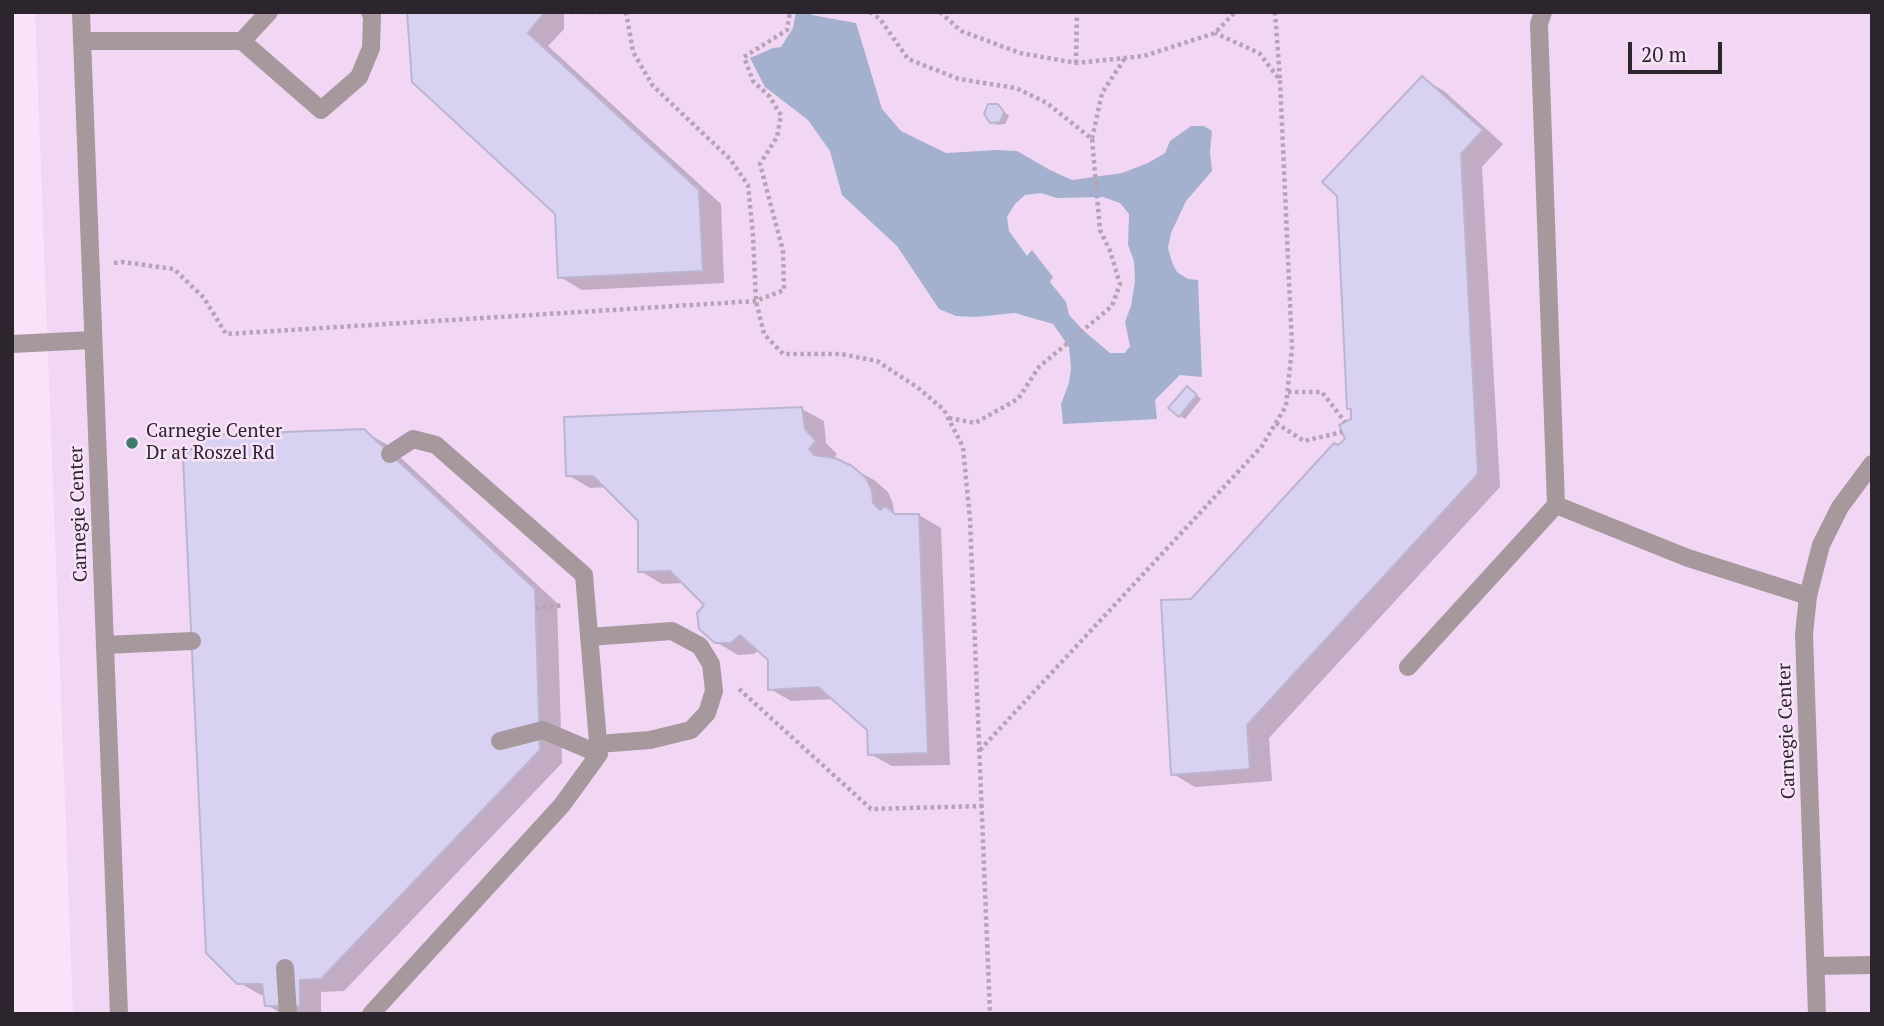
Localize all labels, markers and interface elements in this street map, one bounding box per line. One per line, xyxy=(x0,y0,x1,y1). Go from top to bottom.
scale bar xyxy=(1632,28,1727,72)
text: 20 m xyxy=(1641,40,1687,68)
place label: Carnegie Center Dr at Roszel Rd xyxy=(146,421,282,465)
marker: Carnegie Center Dr at Roszel Rd xyxy=(124,435,140,451)
street label: Carnegie Center xyxy=(65,445,93,583)
street label: Carnegie Center xyxy=(1773,662,1801,800)

